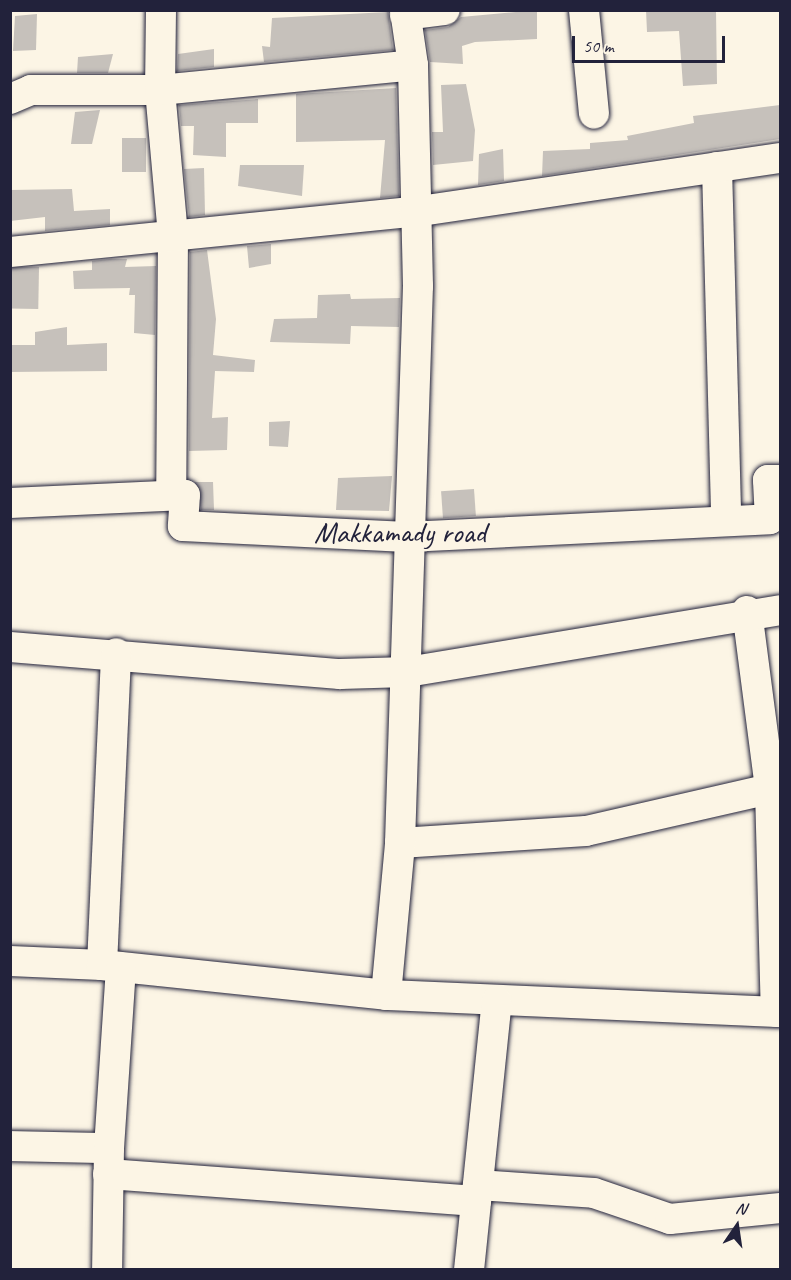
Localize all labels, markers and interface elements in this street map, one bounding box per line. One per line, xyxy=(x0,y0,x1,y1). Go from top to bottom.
scale bar xyxy=(575,24,728,62)
text: 50 m xyxy=(583,35,614,57)
street label: Makkamady road xyxy=(314,514,486,550)
north arrow xyxy=(707,1196,767,1256)
text: N xyxy=(734,1198,748,1219)

